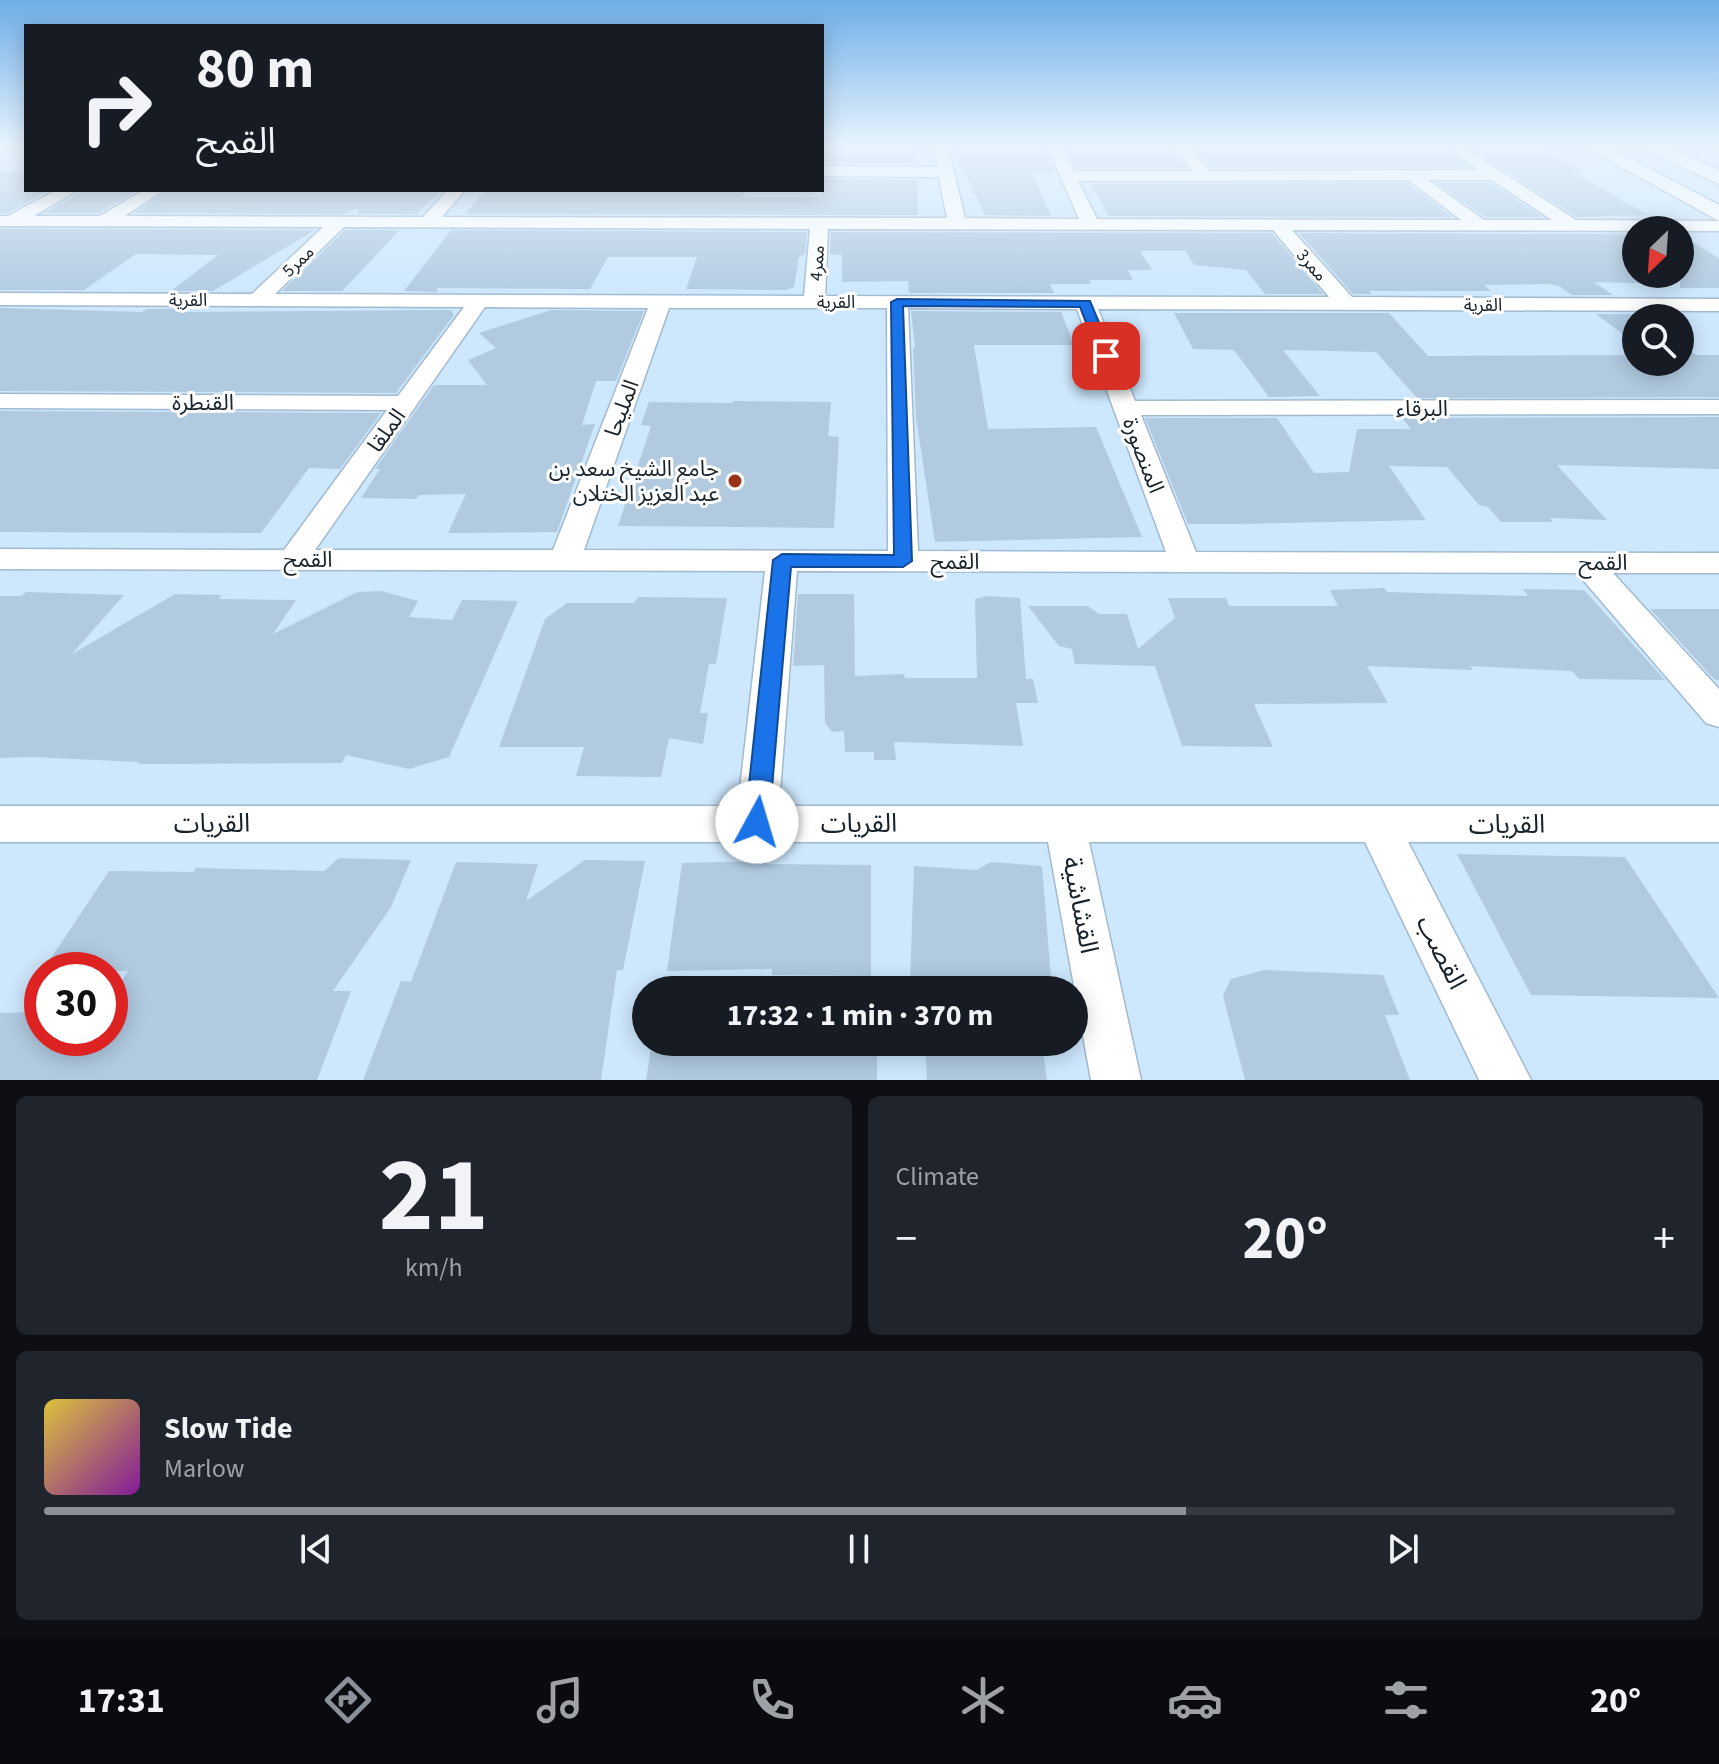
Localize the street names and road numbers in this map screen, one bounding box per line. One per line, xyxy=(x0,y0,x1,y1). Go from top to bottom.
street label: ممر5 xyxy=(277,240,320,283)
street label: ممر4 xyxy=(804,244,831,282)
street label: ممر3 xyxy=(1290,244,1333,287)
street label: القرية xyxy=(169,288,207,313)
street label: القرية xyxy=(817,290,855,315)
street label: القرية xyxy=(1464,293,1502,318)
street label: المليحا xyxy=(596,375,647,442)
street label: القنطرة xyxy=(172,387,234,419)
street label: البرقاء xyxy=(1396,393,1448,425)
street label: الملقا xyxy=(360,402,414,459)
street label: المنصورة xyxy=(1114,413,1172,498)
street label: القمح xyxy=(284,544,332,576)
street label: القمح xyxy=(931,546,979,578)
street label: القمح xyxy=(1579,547,1627,579)
street label: القريات xyxy=(174,805,250,842)
street label: القريات xyxy=(821,805,897,842)
street label: القريات xyxy=(1469,806,1545,843)
street label: القشاشية xyxy=(1053,853,1108,957)
street label: القصب xyxy=(1407,909,1476,996)

